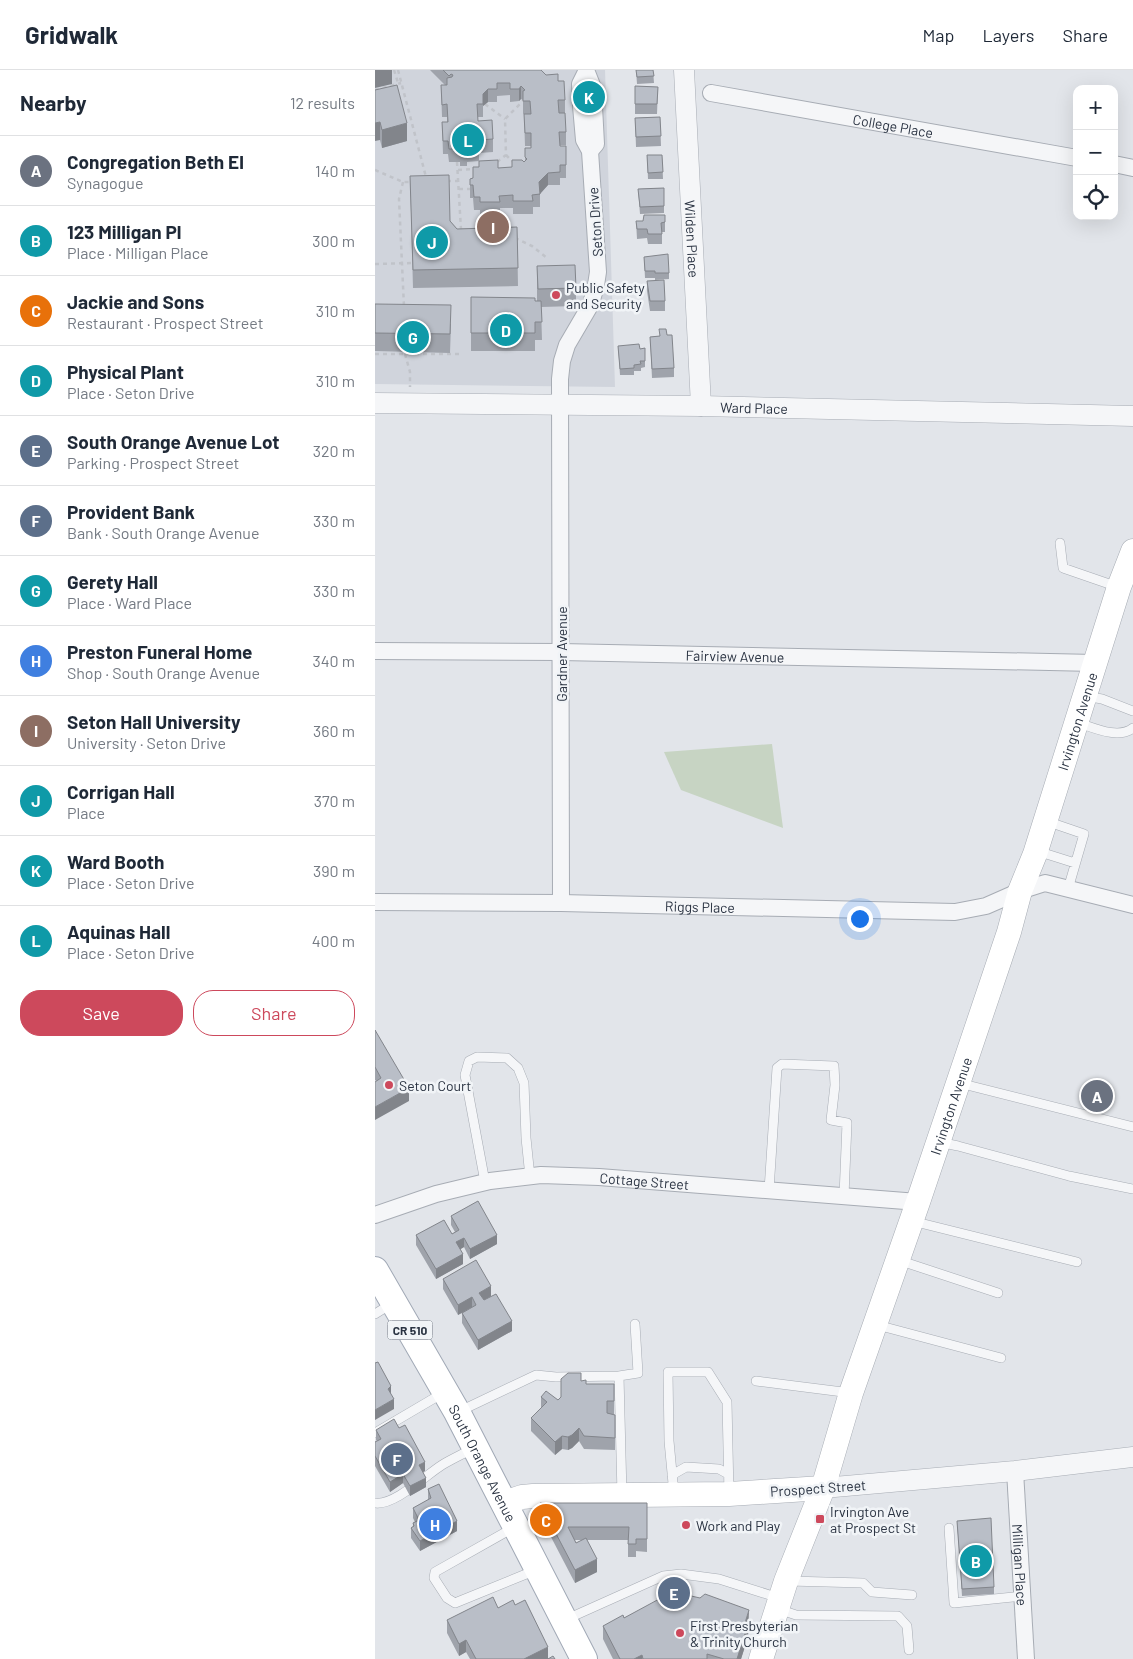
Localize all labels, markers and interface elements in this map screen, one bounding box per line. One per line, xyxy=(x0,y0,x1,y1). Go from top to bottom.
text: Gridwalk xyxy=(25,20,118,49)
text: Map xyxy=(922,24,954,46)
text: Layers xyxy=(982,24,1035,46)
text: Share xyxy=(1063,24,1108,46)
pin: K xyxy=(573,78,605,116)
map controls xyxy=(1073,85,1118,220)
button: + xyxy=(1073,85,1118,130)
text: Nearby xyxy=(20,90,86,115)
text: 12 results xyxy=(290,93,355,112)
street label: College Place xyxy=(852,110,935,141)
pin: L xyxy=(452,121,484,159)
button: − xyxy=(1073,130,1118,175)
text: Congregation Beth El xyxy=(67,150,244,173)
text: A xyxy=(31,161,41,180)
text: 140 m xyxy=(315,161,355,180)
text: Synagogue xyxy=(67,173,143,192)
button: locate xyxy=(1073,175,1118,220)
street label: Seton Drive xyxy=(584,187,606,257)
street label: Wilden Place xyxy=(682,199,703,278)
pin: I xyxy=(477,208,509,246)
text: 123 Milligan Pl xyxy=(67,220,181,243)
pin: J xyxy=(416,223,448,261)
text: B xyxy=(31,231,41,250)
text: 300 m xyxy=(312,231,355,250)
text: Place · Milligan Place xyxy=(67,243,209,262)
place label: Public Safety and Security xyxy=(566,279,645,312)
marker: Public Safety and Security xyxy=(550,289,562,301)
text: Jackie and Sons xyxy=(67,290,204,313)
text: C xyxy=(31,301,41,320)
text: 310 m xyxy=(316,301,355,320)
pin: D xyxy=(490,311,522,349)
text: Restaurant · Prospect Street xyxy=(67,313,263,332)
pin: G xyxy=(397,318,429,356)
text: Physical Plant xyxy=(67,360,184,383)
text: D xyxy=(31,371,41,390)
text: 310 m xyxy=(316,371,355,390)
text: Place · Seton Drive xyxy=(67,383,194,402)
street label: Ward Place xyxy=(720,398,788,417)
text: South Orange Avenue Lot xyxy=(67,430,279,453)
text: E xyxy=(31,441,41,460)
text: 320 m xyxy=(313,441,355,460)
text: Parking · Prospect Street xyxy=(67,453,239,472)
text: Provident Bank xyxy=(67,500,195,523)
text: F xyxy=(32,511,40,530)
text: 330 m xyxy=(313,511,355,530)
text: Bank · South Orange Avenue xyxy=(67,523,259,542)
text: Gerety Hall xyxy=(67,570,158,593)
text: G xyxy=(31,581,41,600)
text: 330 m xyxy=(313,581,355,600)
text: Place · Ward Place xyxy=(67,593,192,612)
street label: Gardner Avenue xyxy=(553,606,570,702)
text: Preston Funeral Home xyxy=(67,640,252,663)
street label: Fairview Avenue xyxy=(685,646,784,665)
text: H xyxy=(31,651,41,670)
text: 340 m xyxy=(312,651,355,670)
text: Shop · South Orange Avenue xyxy=(67,663,260,682)
street label: Irvington Avenue xyxy=(1053,670,1100,772)
text: Seton Hall University xyxy=(67,710,240,733)
text: I xyxy=(34,721,38,740)
text: 360 m xyxy=(313,721,355,740)
text: University · Seton Drive xyxy=(67,733,226,752)
text: Corrigan Hall xyxy=(67,780,175,803)
text: J xyxy=(31,791,41,810)
text: 370 m xyxy=(314,791,355,810)
text: Place xyxy=(67,803,105,822)
text: Ward Booth xyxy=(67,850,164,873)
text: K xyxy=(31,861,41,880)
text: 390 m xyxy=(313,861,355,880)
text: Place · Seton Drive xyxy=(67,873,194,892)
street label: Riggs Place xyxy=(665,897,735,915)
your location xyxy=(847,906,873,932)
text: Aquinas Hall xyxy=(67,920,170,943)
text: L xyxy=(31,931,41,950)
text: 400 m xyxy=(312,931,355,950)
text: Place · Seton Drive xyxy=(67,943,194,962)
button: Save xyxy=(20,990,183,1036)
button: Share xyxy=(193,990,355,1036)
street label: Irvington Avenue xyxy=(926,1055,975,1157)
place label: Seton Court xyxy=(399,1077,471,1094)
pin: A xyxy=(1081,1077,1113,1115)
marker: Seton Court xyxy=(383,1079,395,1091)
street label: Cottage Street xyxy=(599,1169,690,1193)
road number: CR 510 xyxy=(387,1320,433,1340)
street label: South Orange Avenue xyxy=(446,1401,520,1524)
pin: F xyxy=(381,1440,413,1478)
street label: Prospect Street xyxy=(769,1476,867,1500)
pin: C xyxy=(530,1501,562,1539)
place label: Irvington Ave at Prospect St xyxy=(830,1503,916,1536)
pin: H xyxy=(419,1505,451,1543)
marker: Irvington Ave at Prospect St xyxy=(814,1513,826,1525)
place label: Work and Play xyxy=(696,1517,781,1534)
marker: Work and Play xyxy=(680,1519,692,1531)
street label: Milligan Place xyxy=(1010,1523,1031,1606)
pin: B xyxy=(960,1542,992,1580)
pin: E xyxy=(658,1574,690,1612)
place label: First Presbyterian & Trinity Church xyxy=(690,1617,798,1650)
marker: First Presbyterian & Trinity Church xyxy=(674,1627,686,1639)

